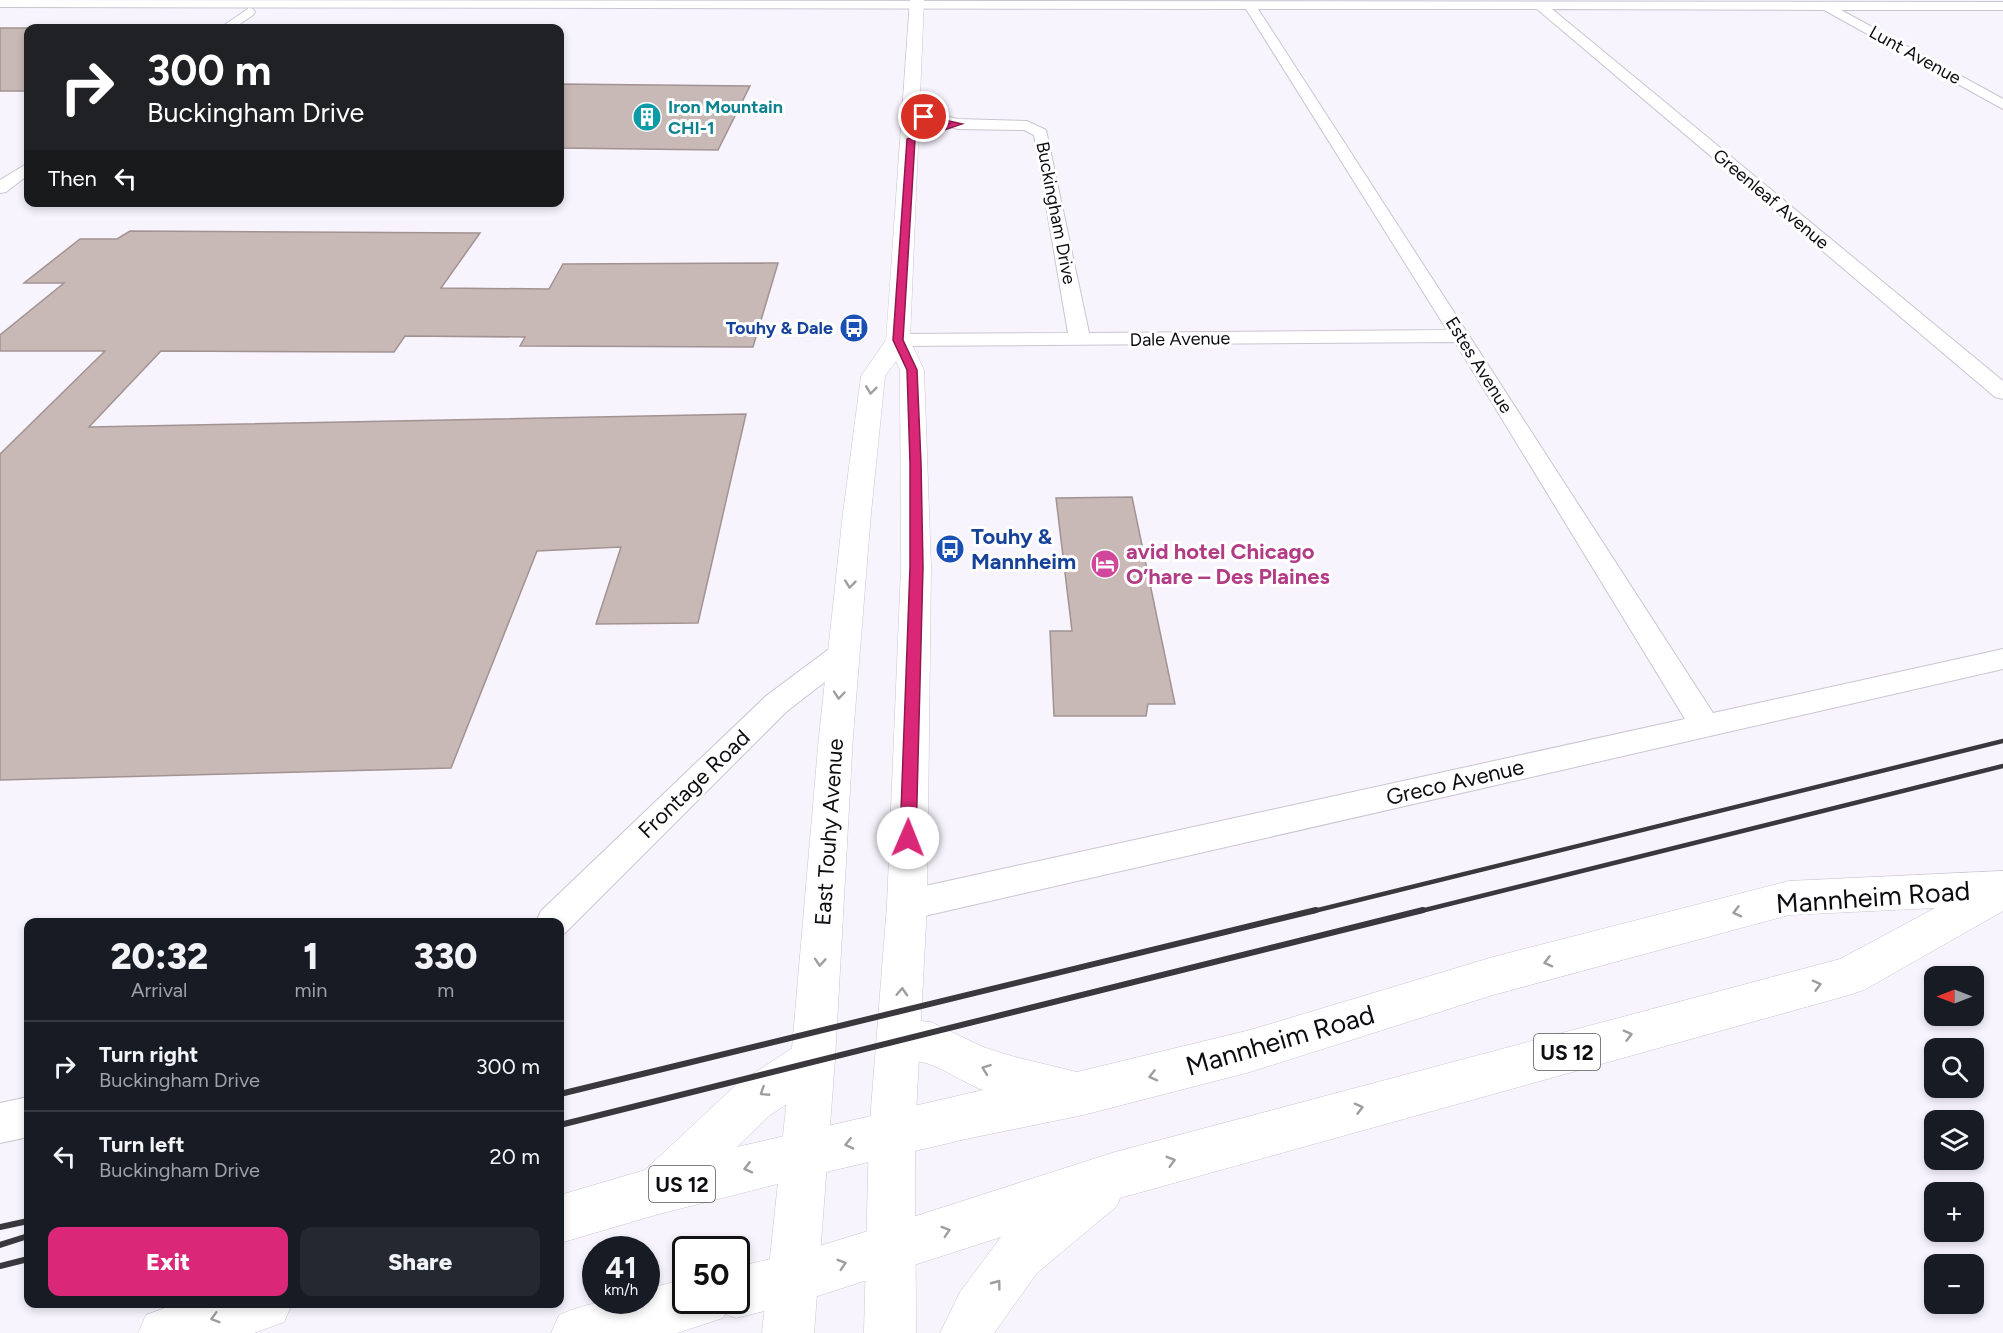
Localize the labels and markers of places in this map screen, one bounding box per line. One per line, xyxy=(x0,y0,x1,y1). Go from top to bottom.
pin xyxy=(898,91,949,142)
place label: Iron Mountain CHI-1 xyxy=(668,96,783,139)
building icon: Iron Mountain CHI-1 xyxy=(631,101,663,133)
bus stop icon: Touhy & Dale xyxy=(838,312,870,344)
place label: Touhy & Dale xyxy=(726,317,833,339)
place label: Touhy & Mannheim xyxy=(971,523,1076,575)
bus stop icon: Touhy & Mannheim xyxy=(934,533,966,565)
place label: avid hotel Chicago O’hare – Des Plaines xyxy=(1126,538,1330,590)
hotel icon: avid hotel Chicago O’hare – Des Plaines xyxy=(1089,548,1121,580)

